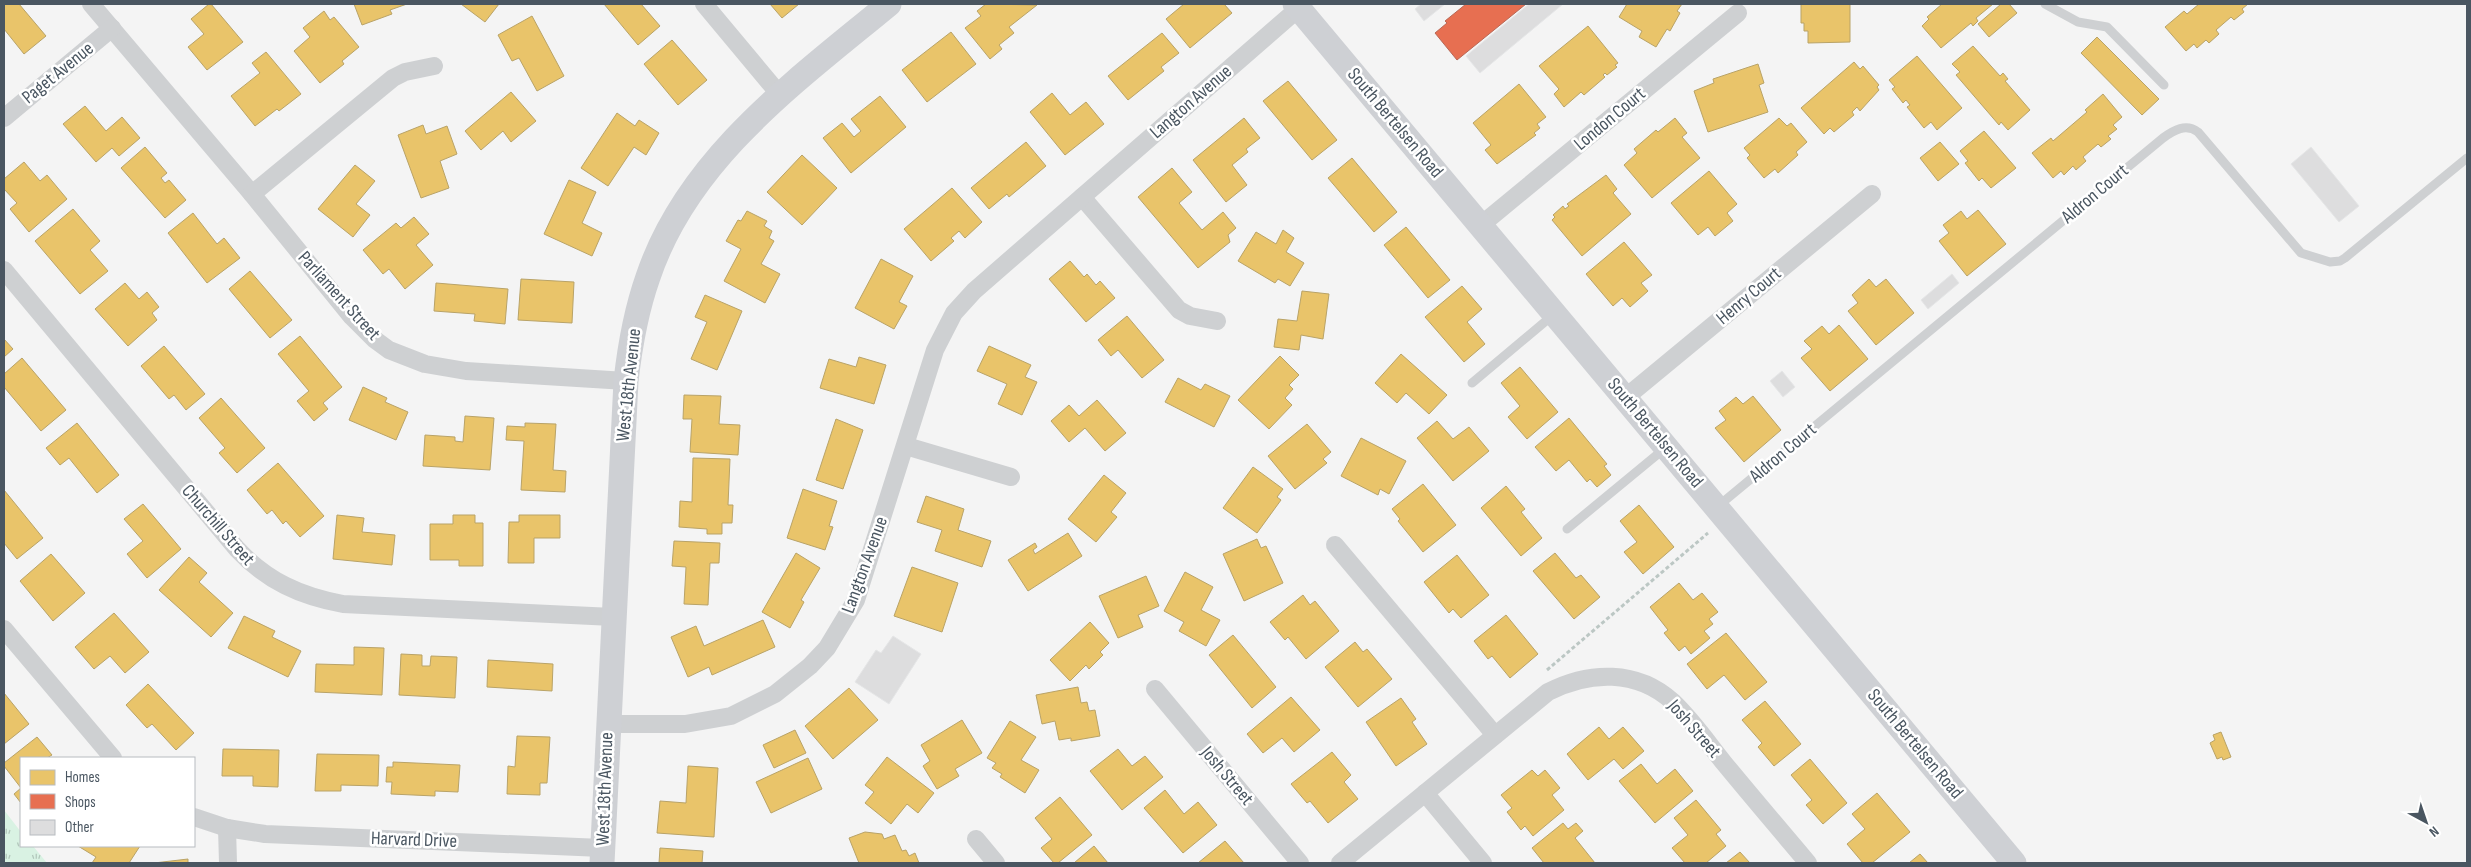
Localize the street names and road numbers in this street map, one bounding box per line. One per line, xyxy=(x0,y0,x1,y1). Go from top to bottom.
street label: Paget Avenue xyxy=(18,37,98,109)
street label: Langton Avenue xyxy=(1145,60,1237,144)
street label: South Bertelsen Road xyxy=(1342,63,1448,183)
street label: London Court xyxy=(1570,82,1651,155)
street label: Aldron Court xyxy=(2056,159,2133,229)
street label: Parliament Street xyxy=(293,247,385,346)
street label: Henry Court xyxy=(1712,262,1786,330)
street label: West 18th Avenue xyxy=(612,327,646,443)
street label: South Bertelsen Road xyxy=(1602,373,1708,493)
street label: Aldron Court xyxy=(1744,418,1821,488)
street label: Churchill Street xyxy=(177,480,260,570)
street label: Langton Avenue xyxy=(837,514,893,616)
street label: South Bertelsen Road xyxy=(1862,684,1968,804)
street label: Josh Street xyxy=(1662,694,1726,763)
street label: West 18th Avenue xyxy=(592,732,618,846)
street label: Josh Street xyxy=(1195,741,1258,810)
street label: Harvard Drive xyxy=(371,827,457,853)

